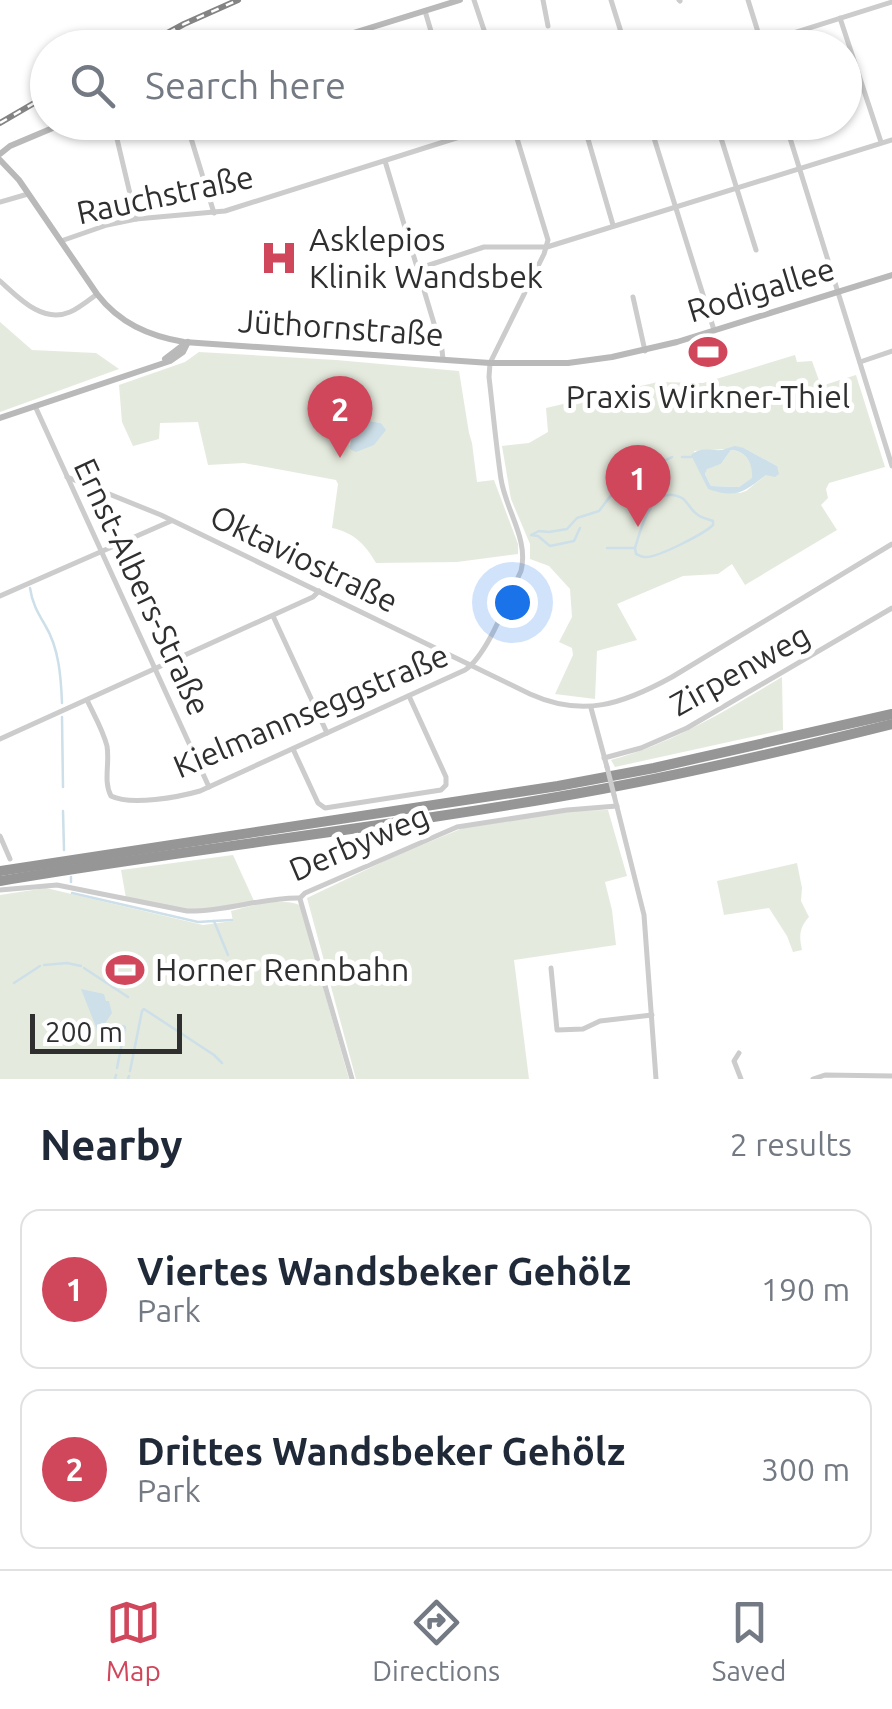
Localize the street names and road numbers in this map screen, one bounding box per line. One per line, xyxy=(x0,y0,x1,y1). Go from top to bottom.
street label: Rauchstraße xyxy=(73,158,256,230)
street label: Rodigallee xyxy=(683,250,839,328)
street label: Jüthornstraße xyxy=(237,302,445,352)
street label: Ernst-Albers-Straße xyxy=(68,453,218,721)
street label: Oktaviostraße xyxy=(205,497,404,619)
street label: Zirpenweg xyxy=(664,616,816,722)
street label: Kielmannseggstraße xyxy=(168,636,453,784)
street label: Derbyweg xyxy=(284,797,434,888)

